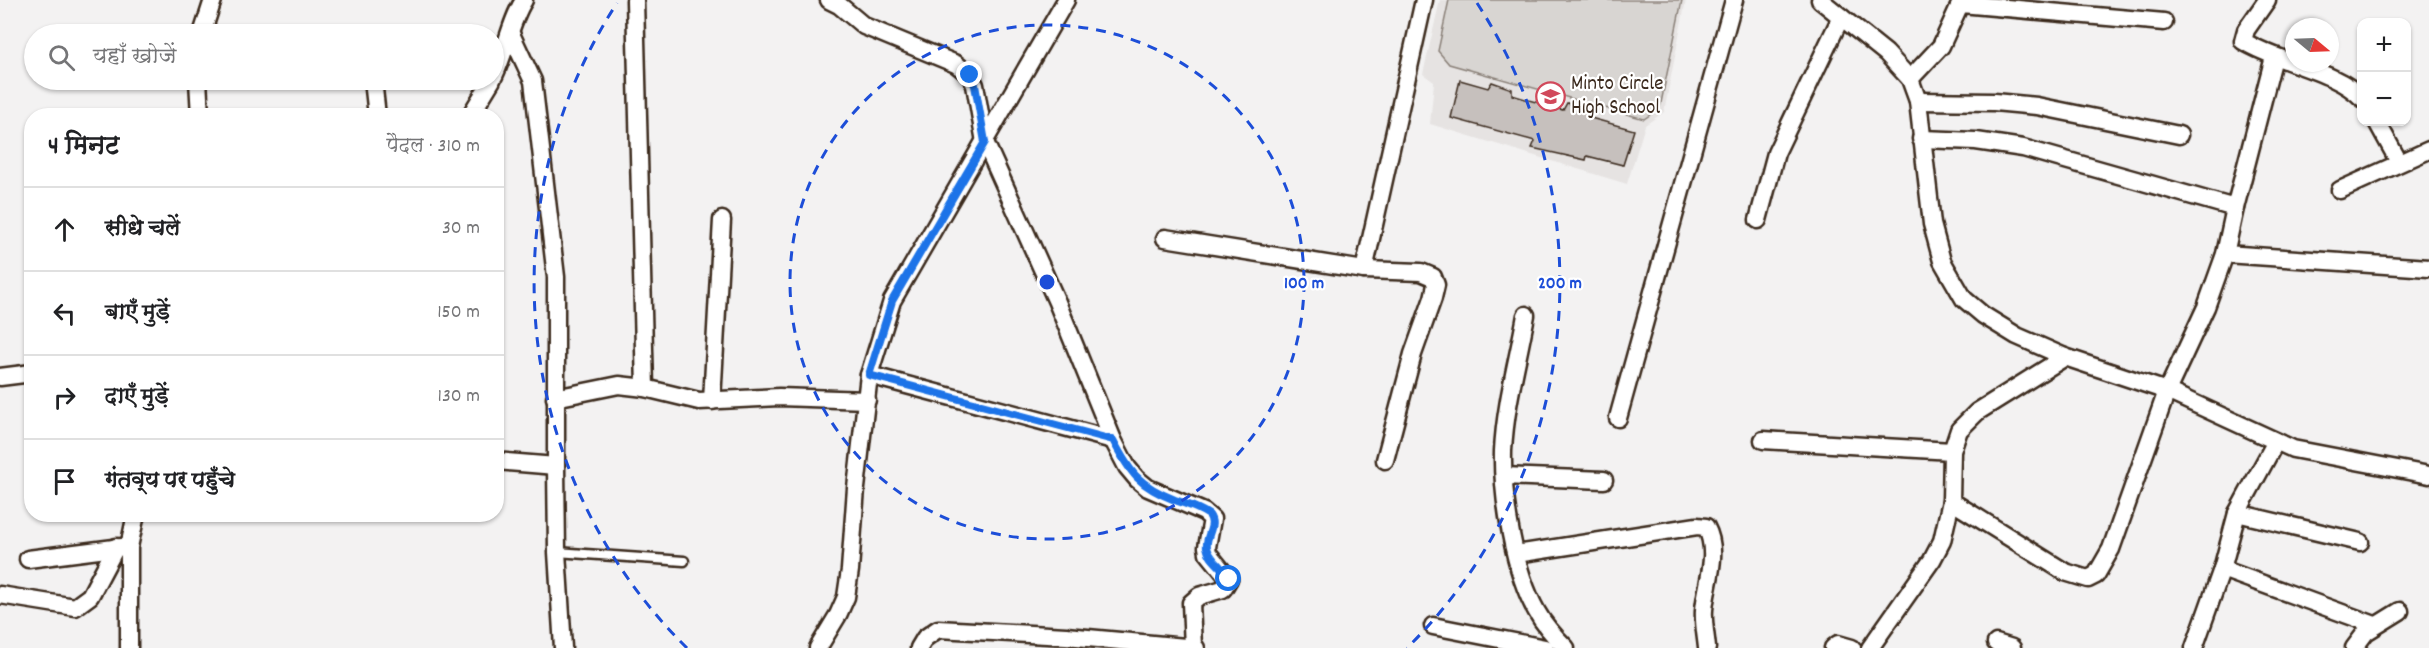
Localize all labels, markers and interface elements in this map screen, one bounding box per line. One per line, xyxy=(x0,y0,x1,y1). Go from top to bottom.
north arrow xyxy=(2285,18,2339,72)
map controls xyxy=(2357,18,2411,126)
button: + xyxy=(2357,18,2411,72)
search box xyxy=(24,24,504,90)
icon: search xyxy=(45,41,78,74)
text: यहाँ खोजें xyxy=(93,42,176,73)
route end xyxy=(956,61,982,87)
place label: Minto Circle High School xyxy=(1571,70,1663,124)
button: − xyxy=(2357,72,2411,126)
school or university icon: Minto Circle High School xyxy=(1534,81,1566,113)
text: 4 मिनट xyxy=(48,129,119,166)
text: पैदल · 310 m xyxy=(387,133,480,161)
icon: ahead xyxy=(48,213,81,246)
text: सीधे चलें xyxy=(105,214,180,245)
text: 30 m xyxy=(442,215,480,243)
centre of rings xyxy=(1037,272,1057,292)
text: 100 m xyxy=(1284,272,1324,297)
text: 200 m xyxy=(1538,272,1582,297)
icon: left xyxy=(48,297,81,330)
text: बाएँ मुड़ें xyxy=(105,298,170,329)
text: 150 m xyxy=(437,299,480,327)
icon: right xyxy=(48,381,81,414)
text: दाएँ मुड़ें xyxy=(105,382,169,413)
text: 130 m xyxy=(438,383,480,411)
icon: arrive xyxy=(48,465,81,498)
text: गंतव्य पर पहुँचे xyxy=(105,466,235,497)
route start xyxy=(1215,565,1241,591)

